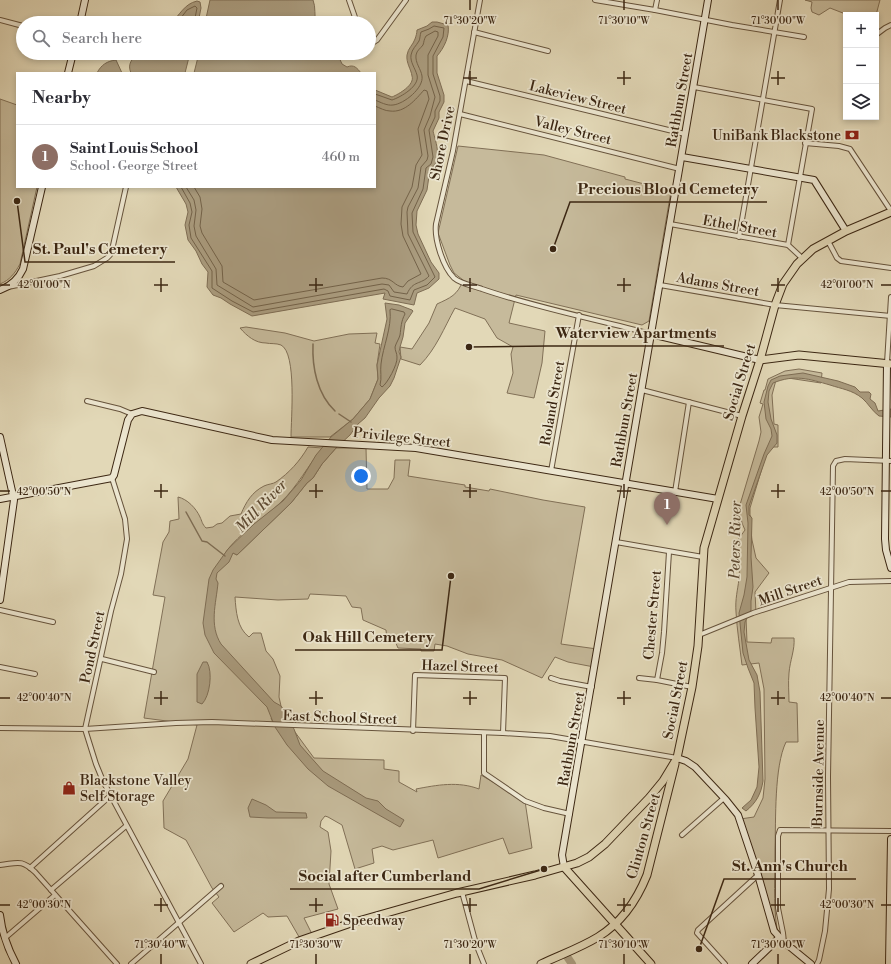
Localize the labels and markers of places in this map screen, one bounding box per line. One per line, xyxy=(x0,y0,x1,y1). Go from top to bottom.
place label: UniBank Blackstone xyxy=(712,127,841,145)
bank icon: UniBank Blackstone xyxy=(844,127,860,143)
callout: Precious Blood Cemetery xyxy=(570,175,767,202)
callout: St. Paul's Cemetery xyxy=(25,235,175,262)
callout: Waterview Apartments xyxy=(547,319,724,346)
pin: 1 xyxy=(654,492,680,525)
callout: Oak Hill Cemetery xyxy=(295,623,442,650)
place label: Blackstone Valley Self Storage xyxy=(79,772,191,806)
shop icon: Blackstone Valley Self Storage xyxy=(61,780,77,796)
callout: St. Ann's Church xyxy=(724,852,856,879)
callout: Social after Cumberland xyxy=(290,862,479,889)
fuel station icon: Speedway xyxy=(324,912,340,928)
place label: Speedway xyxy=(343,912,405,930)

